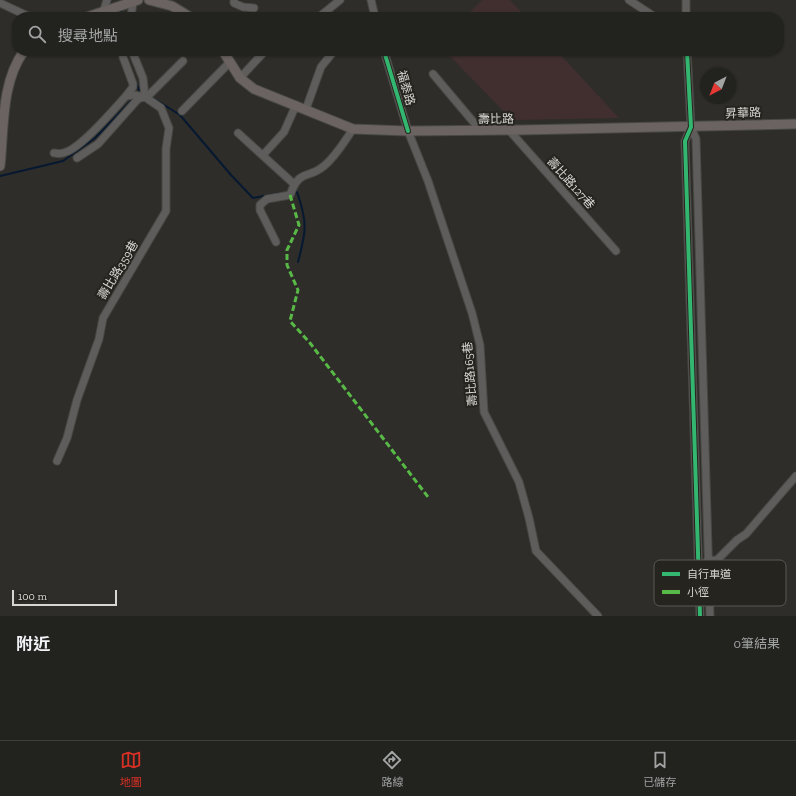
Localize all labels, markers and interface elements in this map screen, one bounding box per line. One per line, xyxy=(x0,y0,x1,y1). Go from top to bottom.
search box xyxy=(12,12,784,56)
icon: search xyxy=(26,23,48,45)
text: 搜尋地點 xyxy=(58,27,118,45)
north arrow xyxy=(700,68,736,104)
street label: 福泰路 xyxy=(394,69,418,107)
street label: 昇華路 xyxy=(725,105,761,121)
street label: 壽比路 xyxy=(478,112,514,126)
street label: 壽比路127巷 xyxy=(544,154,598,212)
street label: 壽比路359巷 xyxy=(95,238,141,302)
street label: 壽比路165巷 xyxy=(460,341,480,407)
legend xyxy=(654,560,786,606)
text: 自行車道 xyxy=(687,568,731,581)
text: 小徑 xyxy=(687,586,709,599)
scale bar xyxy=(12,588,117,607)
text: 100 m xyxy=(18,590,47,603)
text: 附近 xyxy=(16,634,50,654)
text: 0筆結果 xyxy=(734,636,780,651)
tab: 地圖 xyxy=(120,749,142,789)
tab: 路線 xyxy=(381,749,403,789)
tab: 已儲存 xyxy=(643,749,676,789)

